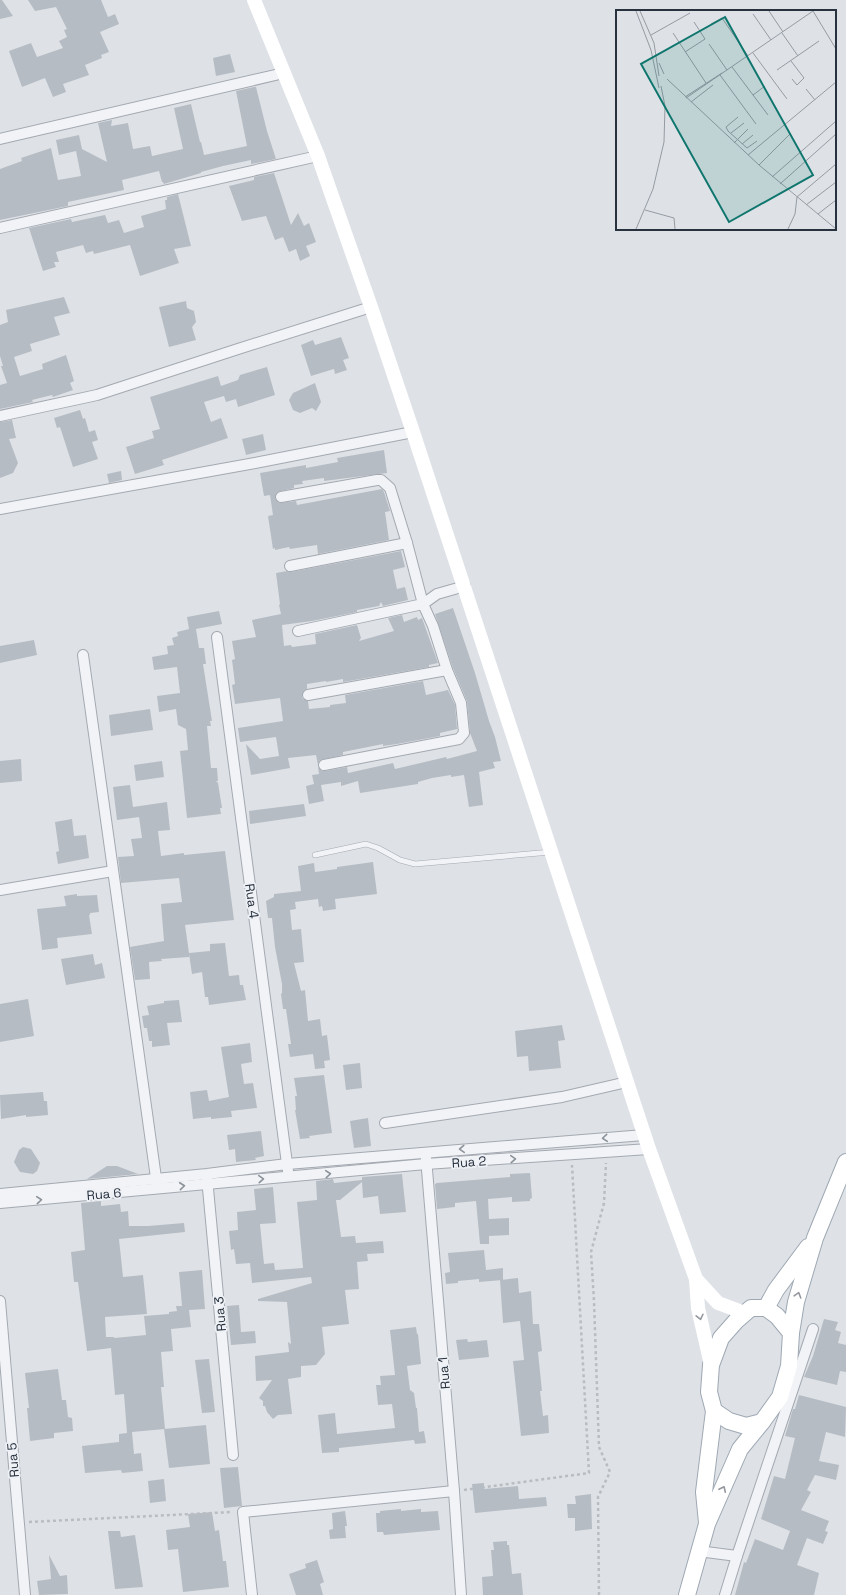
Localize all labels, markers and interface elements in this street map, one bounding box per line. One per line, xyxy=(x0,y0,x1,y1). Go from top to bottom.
inset map xyxy=(616,10,836,230)
street label: Rua 4 xyxy=(241,882,263,920)
one-way arrow xyxy=(602,1133,608,1142)
one-way arrow xyxy=(459,1145,465,1154)
street label: Rua 2 xyxy=(451,1152,487,1172)
one-way arrow xyxy=(510,1154,516,1163)
one-way arrow xyxy=(325,1169,331,1178)
one-way arrow xyxy=(258,1175,264,1184)
one-way arrow xyxy=(179,1182,185,1191)
street label: Rua 6 xyxy=(86,1184,122,1204)
one-way arrow xyxy=(36,1195,42,1204)
one-way arrow xyxy=(793,1292,802,1299)
street label: Rua 3 xyxy=(210,1296,230,1332)
one-way arrow xyxy=(696,1314,704,1321)
street label: Rua 1 xyxy=(434,1356,454,1390)
street label: Rua 5 xyxy=(3,1442,23,1478)
one-way arrow xyxy=(718,1486,726,1493)

